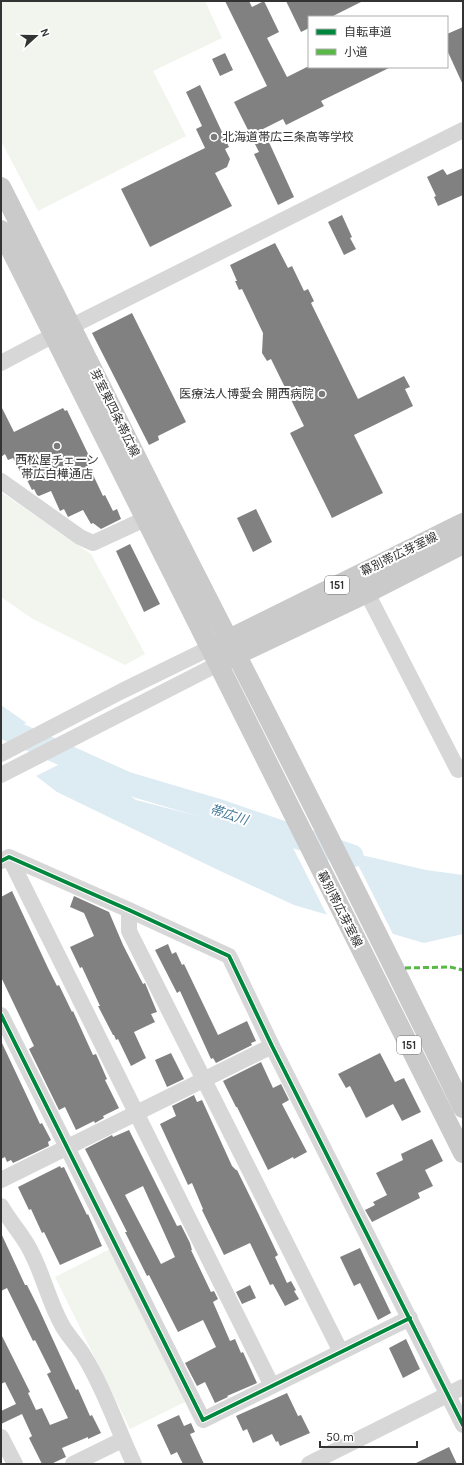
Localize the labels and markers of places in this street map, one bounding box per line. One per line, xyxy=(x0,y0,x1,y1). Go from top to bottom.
place label: 北海道帯広三条高等学校 xyxy=(222,130,354,144)
marker: 北海道帯広三条高等学校 xyxy=(209,132,219,142)
place label: 医療法人博愛会 開西病院 xyxy=(179,387,314,401)
marker: 医療法人博愛会 開西病院 xyxy=(317,389,327,399)
marker: 西松屋チェーン 帯広白樺通店 xyxy=(52,441,62,451)
place label: 西松屋チェーン 帯広白樺通店 xyxy=(15,453,99,481)

